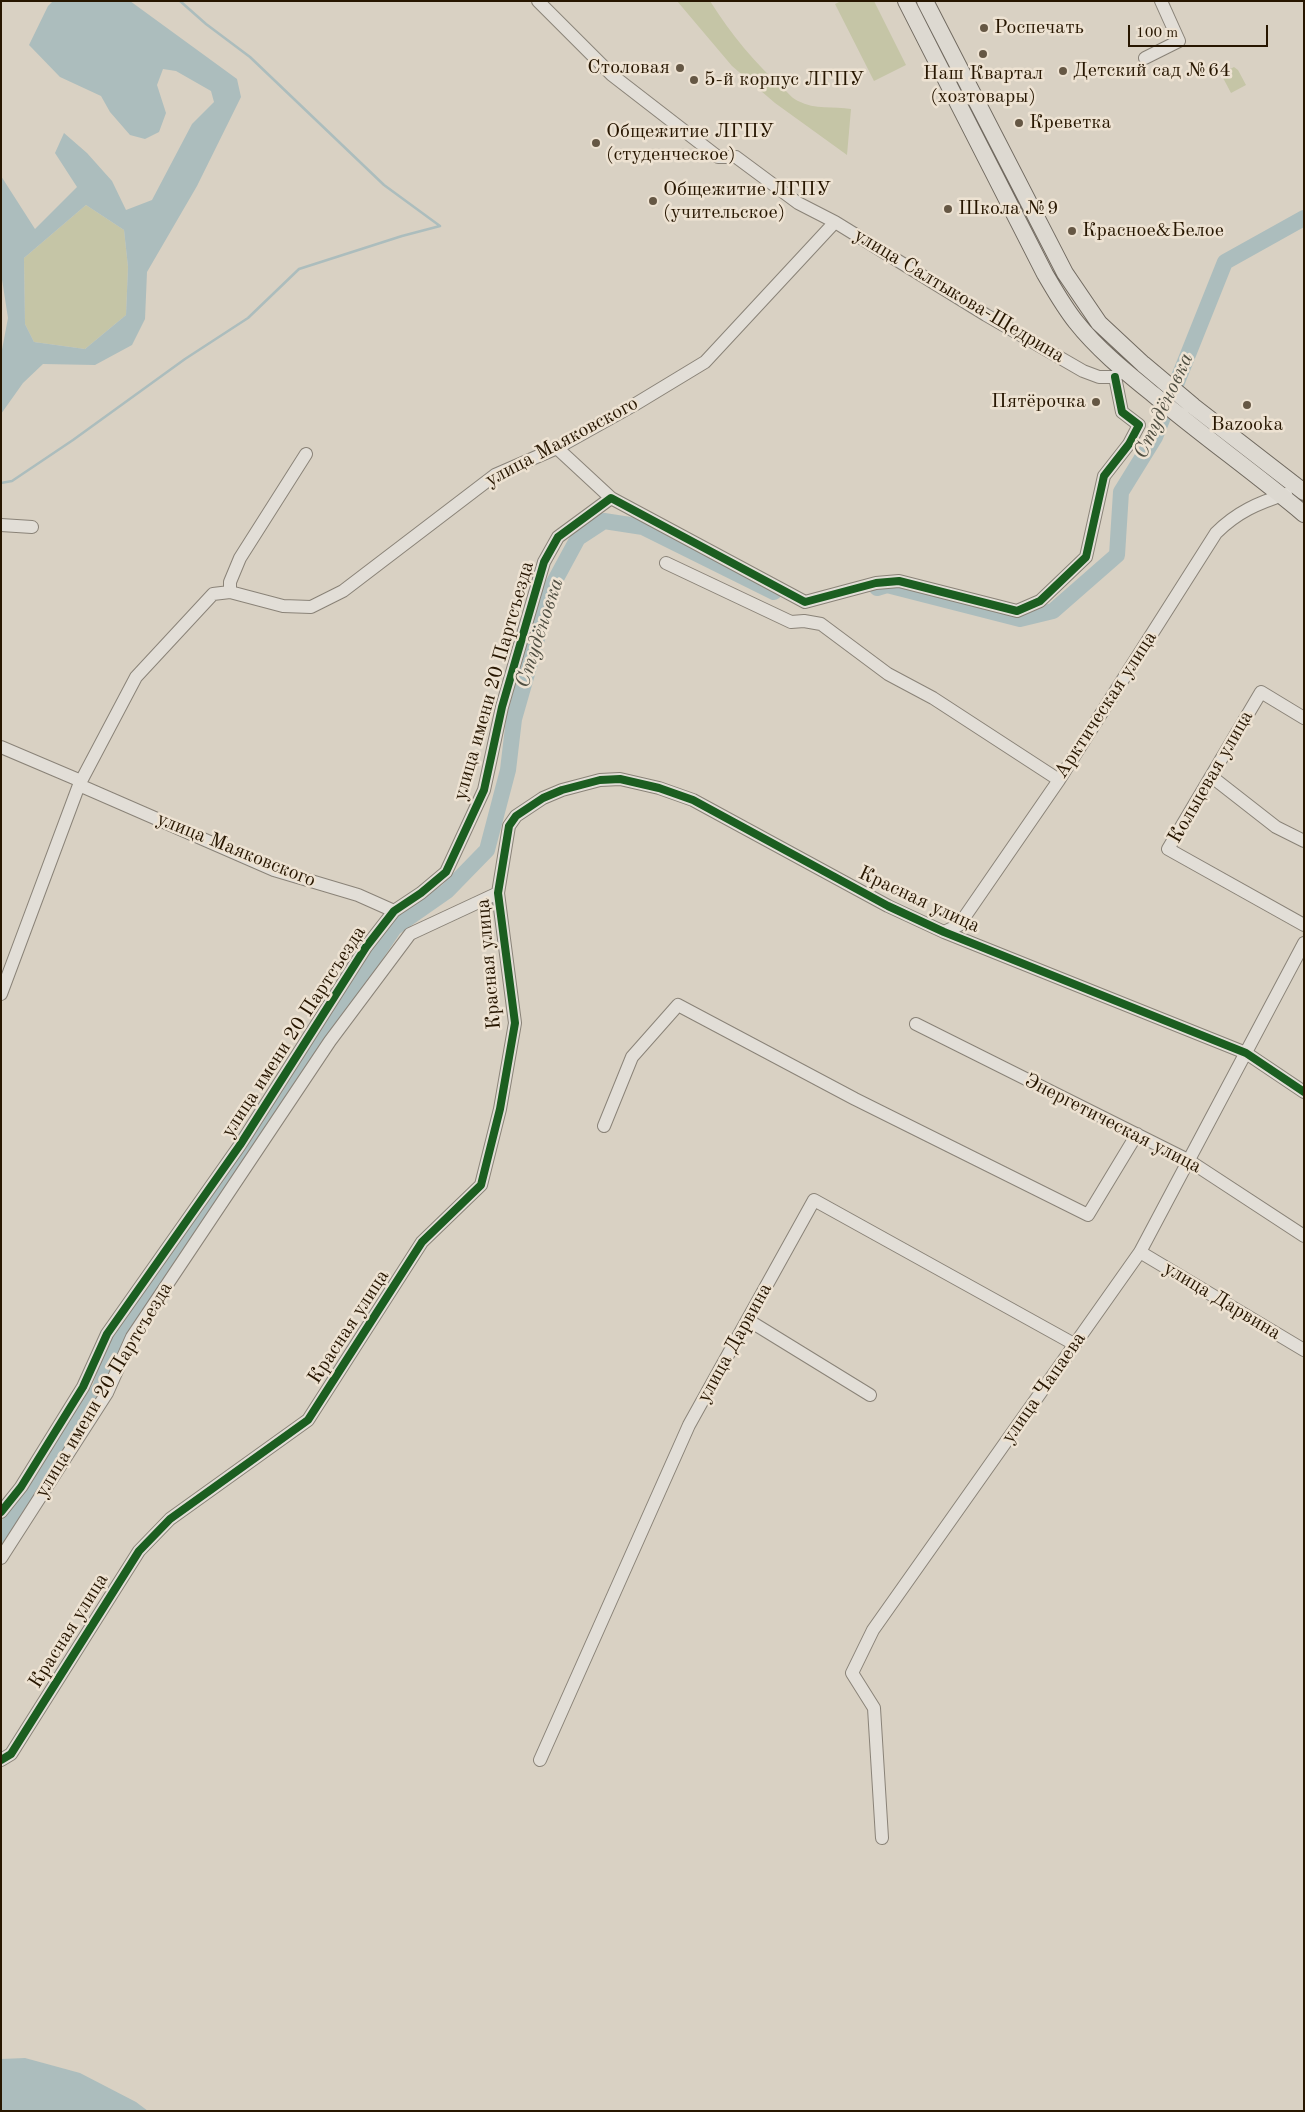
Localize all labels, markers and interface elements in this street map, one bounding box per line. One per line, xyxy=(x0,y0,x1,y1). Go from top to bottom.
scale bar xyxy=(1130,15,1270,47)
place label: Роспечать xyxy=(994,16,1084,40)
marker: Роспечать xyxy=(978,22,990,34)
text: 100 m xyxy=(1136,26,1178,41)
marker: Наш Квартал (хозтовары) xyxy=(977,48,989,60)
place label: Столовая xyxy=(587,56,670,80)
place label: Детский сад №64 xyxy=(1073,59,1231,83)
marker: Столовая xyxy=(674,62,686,74)
place label: Наш Квартал (хозтовары) xyxy=(923,62,1043,109)
marker: Детский сад №64 xyxy=(1057,65,1069,77)
place label: 5-й корпус ЛГПУ xyxy=(704,68,864,92)
marker: 5-й корпус ЛГПУ xyxy=(688,74,700,86)
place label: Креветка xyxy=(1029,111,1111,135)
marker: Креветка xyxy=(1013,117,1025,129)
place label: Общежитие ЛГПУ (студенческое) xyxy=(606,120,774,167)
marker: Общежитие ЛГПУ (студенческое) xyxy=(590,137,602,149)
place label: Общежитие ЛГПУ (учительское) xyxy=(663,178,831,225)
marker: Общежитие ЛГПУ (учительское) xyxy=(647,195,659,207)
place label: Школа №9 xyxy=(958,197,1059,221)
marker: Школа №9 xyxy=(942,203,954,215)
place label: Красное&Белое xyxy=(1082,219,1224,243)
street label: улица Салтыкова-Щедрина xyxy=(849,223,1069,369)
marker: Красное&Белое xyxy=(1066,225,1078,237)
water label: Студёновка xyxy=(1128,349,1200,463)
place label: Пятёрочка xyxy=(991,390,1086,414)
street label: улица Маяковского xyxy=(481,392,643,492)
marker: Пятёрочка xyxy=(1090,396,1102,408)
marker: Bazooka xyxy=(1241,399,1253,411)
place label: Bazooka xyxy=(1211,413,1283,437)
street label: улица имени 20 Партсъезда xyxy=(448,559,540,803)
water label: Студёновка xyxy=(510,575,570,691)
street label: Арктическая улица xyxy=(1049,627,1163,783)
street label: Кольцевая улица xyxy=(1163,706,1259,848)
street label: улица Маяковского xyxy=(153,807,319,893)
street label: Красная улица xyxy=(854,861,984,939)
street label: Красная улица xyxy=(471,897,507,1031)
street label: улица имени 20 Партсъезда xyxy=(216,922,372,1142)
street label: Энергетическая улица xyxy=(1021,1069,1205,1179)
street label: улица Дарвина xyxy=(1159,1256,1285,1346)
street label: Красная улица xyxy=(303,1265,395,1389)
street label: улица имени 20 Партсъезда xyxy=(30,1278,178,1502)
street label: улица Дарвина xyxy=(692,1279,778,1407)
street label: улица Чапаева xyxy=(997,1328,1091,1448)
street label: Красная улица xyxy=(24,1569,114,1693)

